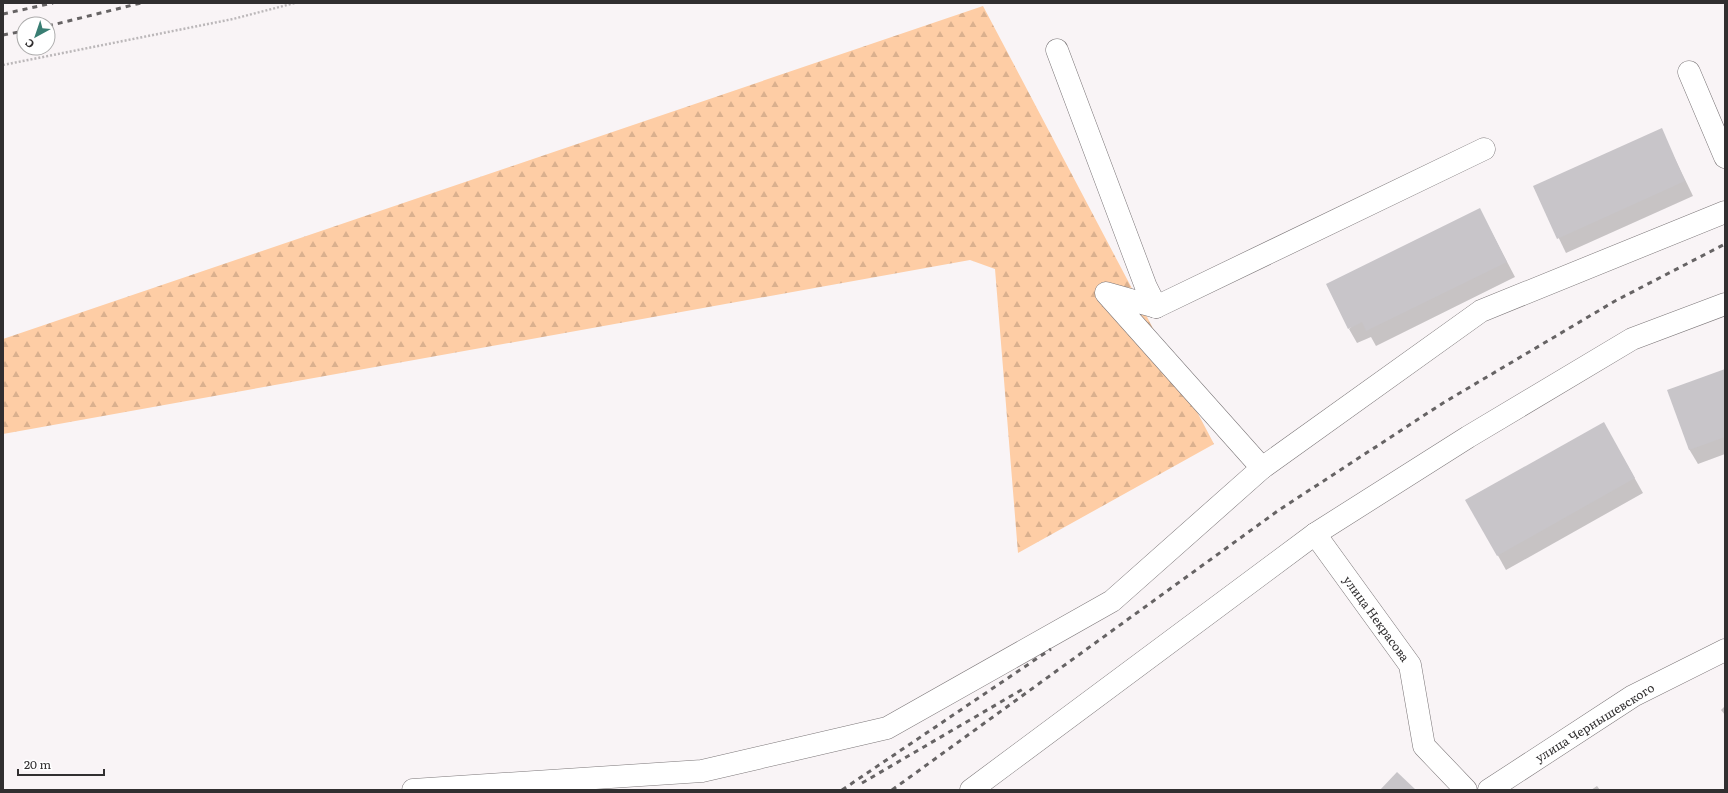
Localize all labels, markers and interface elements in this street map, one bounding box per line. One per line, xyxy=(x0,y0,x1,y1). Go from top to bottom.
north arrow xyxy=(16,16,56,56)
text: С xyxy=(21,36,37,53)
street label: улица Некрасова xyxy=(1339,572,1415,666)
street label: улица Чернышевского xyxy=(1531,678,1658,766)
scale bar xyxy=(18,751,104,777)
text: 20 m xyxy=(24,755,51,773)

